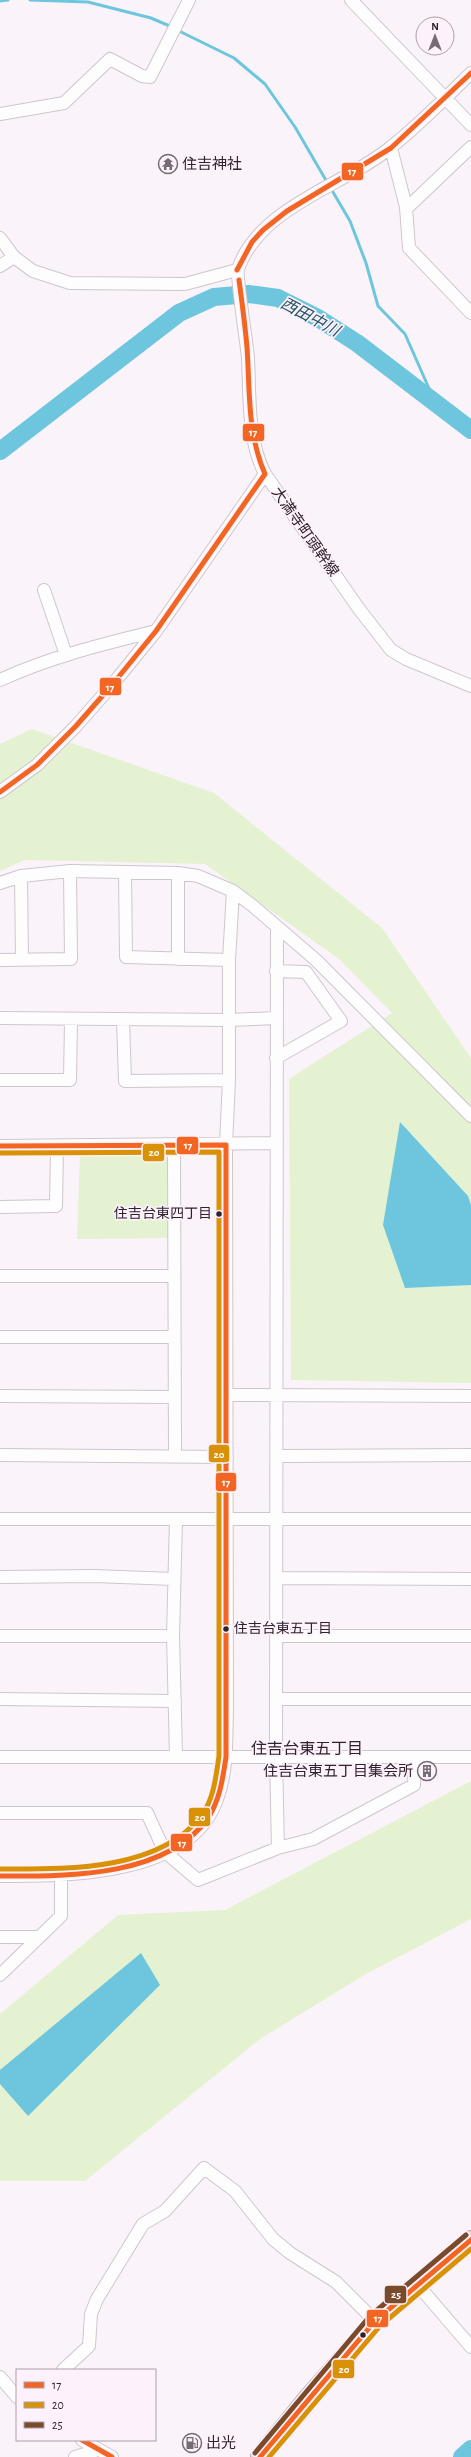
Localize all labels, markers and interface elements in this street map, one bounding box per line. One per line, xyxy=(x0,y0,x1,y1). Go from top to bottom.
north arrow xyxy=(415,16,455,56)
text: N xyxy=(431,21,439,32)
temple icon: 住吉神社 xyxy=(157,153,179,175)
place label: 住吉神社 xyxy=(182,156,242,172)
line badge: 17 xyxy=(341,162,364,181)
text: 17 xyxy=(348,166,357,177)
water label: 西田中川 xyxy=(278,294,344,340)
line badge: 17 xyxy=(242,423,265,442)
text: 17 xyxy=(249,427,258,438)
street label: 大満寺町頭幹線 xyxy=(269,484,342,579)
line badge: 17 xyxy=(99,677,122,696)
text: 17 xyxy=(106,682,115,693)
line badge: 17 xyxy=(176,1136,199,1155)
text: 17 xyxy=(184,1140,193,1151)
line badge: 20 xyxy=(142,1143,165,1162)
text: 20 xyxy=(149,1147,160,1158)
place label: 住吉台東四丁目 xyxy=(114,1205,212,1221)
marker: 住吉台東四丁目 xyxy=(214,1209,224,1219)
line badge: 20 xyxy=(208,1444,230,1463)
text: 20 xyxy=(214,1449,225,1460)
line badge: 17 xyxy=(215,1472,237,1492)
text: 17 xyxy=(222,1477,231,1488)
place label: 住吉台東五丁目 xyxy=(234,1620,332,1636)
marker: 住吉台東五丁目 xyxy=(221,1624,231,1634)
district label: 住吉台東五丁目 xyxy=(251,1740,363,1757)
building icon: 住吉台東五丁目集会所 xyxy=(416,1760,438,1782)
place label: 住吉台東五丁目集会所 xyxy=(263,1763,413,1779)
line badge: 20 xyxy=(188,1807,211,1827)
text: 20 xyxy=(195,1812,206,1823)
line badge: 17 xyxy=(170,1833,193,1852)
text: 17 xyxy=(178,1838,187,1849)
line badge: 25 xyxy=(384,2285,407,2304)
text: 25 xyxy=(391,2289,401,2300)
line badge: 17 xyxy=(366,2309,389,2328)
text: 17 xyxy=(374,2313,383,2324)
unlabelled marker xyxy=(358,2330,368,2340)
line badge: 20 xyxy=(332,2359,355,2379)
text: 20 xyxy=(339,2364,350,2375)
legend xyxy=(16,2369,156,2441)
text: 17 xyxy=(52,2379,61,2391)
text: 20 xyxy=(52,2399,64,2411)
text: 25 xyxy=(52,2419,62,2431)
fuel station icon: 出光 xyxy=(181,2432,203,2454)
place label: 出光 xyxy=(206,2435,236,2451)

